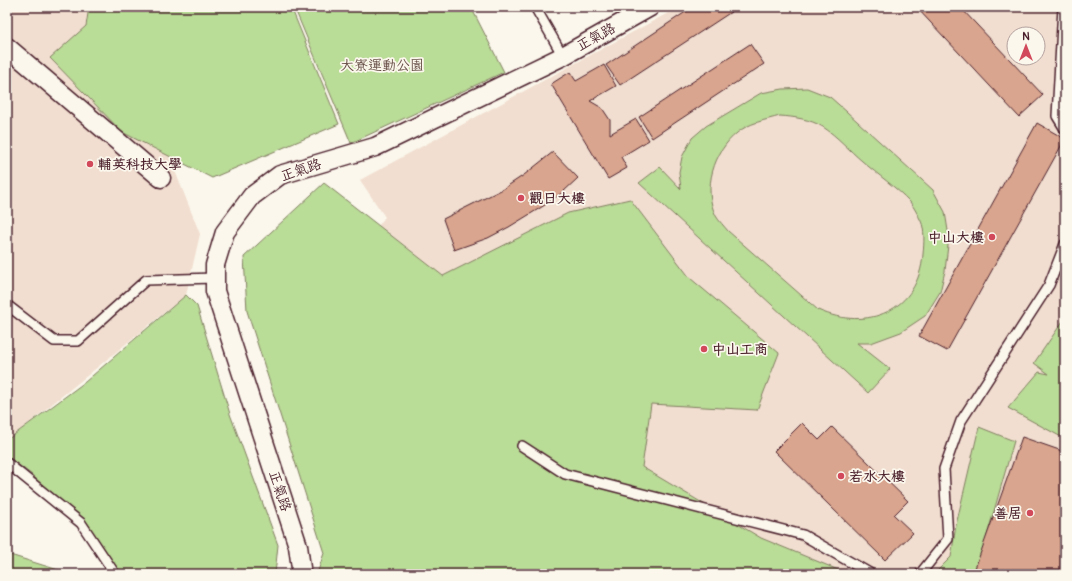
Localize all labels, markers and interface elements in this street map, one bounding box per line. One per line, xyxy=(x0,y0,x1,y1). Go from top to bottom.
street label: 正氣路 xyxy=(574,19,618,55)
north arrow xyxy=(1006,26,1046,66)
text: N xyxy=(1022,30,1030,43)
park label: 大寮運動公園 xyxy=(340,57,424,74)
street label: 正氣路 xyxy=(278,155,324,185)
place label: 輔英科技大學 xyxy=(97,156,182,173)
marker: 輔英科技大學 xyxy=(85,159,95,169)
place label: 觀日大樓 xyxy=(529,190,585,207)
marker: 觀日大樓 xyxy=(516,193,526,203)
place label: 中山大樓 xyxy=(928,229,984,246)
marker: 中山大樓 xyxy=(987,232,997,242)
place label: 中山工商 xyxy=(712,341,768,358)
marker: 中山工商 xyxy=(699,344,709,354)
street label: 正氣路 xyxy=(265,468,295,514)
place label: 若水大樓 xyxy=(849,468,905,485)
marker: 若水大樓 xyxy=(836,471,846,481)
place label: 善居 xyxy=(994,505,1022,522)
marker: 善居 xyxy=(1025,508,1035,518)

